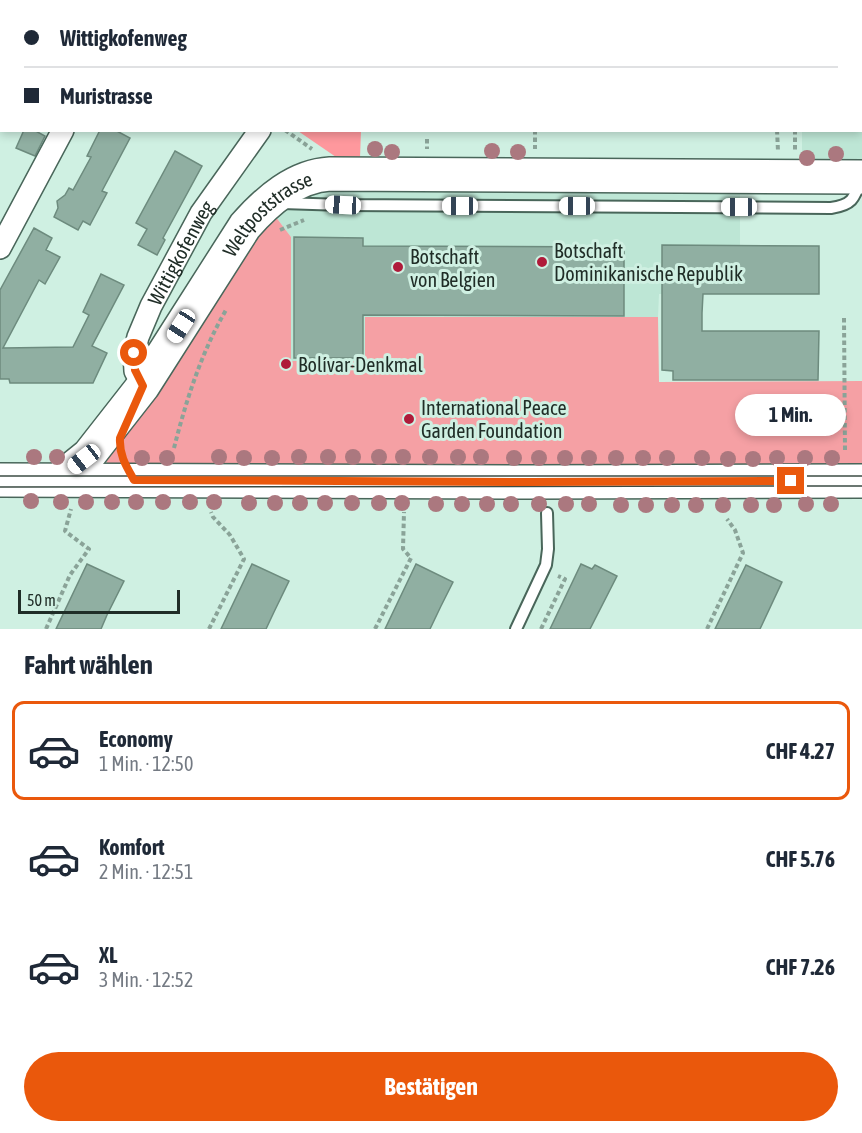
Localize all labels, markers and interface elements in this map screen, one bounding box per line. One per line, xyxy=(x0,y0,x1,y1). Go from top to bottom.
text: Wittigkofenweg xyxy=(60,25,187,51)
text: Muristrasse xyxy=(60,83,153,109)
street label: Weltpoststrasse xyxy=(217,166,315,260)
street label: Wittigkofenweg xyxy=(142,195,218,309)
car xyxy=(325,195,361,215)
car xyxy=(442,197,478,215)
car xyxy=(559,197,595,215)
car xyxy=(721,198,757,216)
place label: Botschaft Dominikanische Republik xyxy=(554,239,743,285)
place label: Botschaft von Belgien xyxy=(410,245,495,291)
marker: Botschaft Dominikanische Republik xyxy=(535,255,549,269)
marker: Botschaft von Belgien xyxy=(391,260,405,274)
car xyxy=(164,306,198,346)
route start xyxy=(120,339,147,366)
place label: Bolívar-Denkmal xyxy=(298,353,423,376)
marker: Bolívar-Denkmal xyxy=(279,357,293,371)
callout: 1 Min. xyxy=(736,394,846,436)
place label: International Peace Garden Foundation xyxy=(421,396,567,442)
text: 1 Min. xyxy=(769,403,812,426)
marker: International Peace Garden Foundation xyxy=(402,412,416,426)
car xyxy=(64,441,104,477)
route end xyxy=(777,467,804,494)
scale bar xyxy=(18,587,180,614)
text: 50 m xyxy=(27,591,56,609)
text: Fahrt wählen xyxy=(24,649,153,680)
icon: car xyxy=(27,724,81,778)
text: Economy xyxy=(99,726,173,752)
text: CHF 4.27 xyxy=(766,738,835,764)
text: 1 Min. · 12:50 xyxy=(99,752,193,775)
icon: car xyxy=(27,832,81,886)
text: Komfort xyxy=(99,834,165,860)
text: CHF 5.76 xyxy=(766,846,835,872)
text: 2 Min. · 12:51 xyxy=(99,860,193,883)
icon: car xyxy=(27,940,81,994)
text: XL xyxy=(99,942,117,968)
text: CHF 7.26 xyxy=(766,954,835,980)
text: 3 Min. · 12:52 xyxy=(99,968,193,991)
button: Bestätigen xyxy=(24,1052,838,1121)

